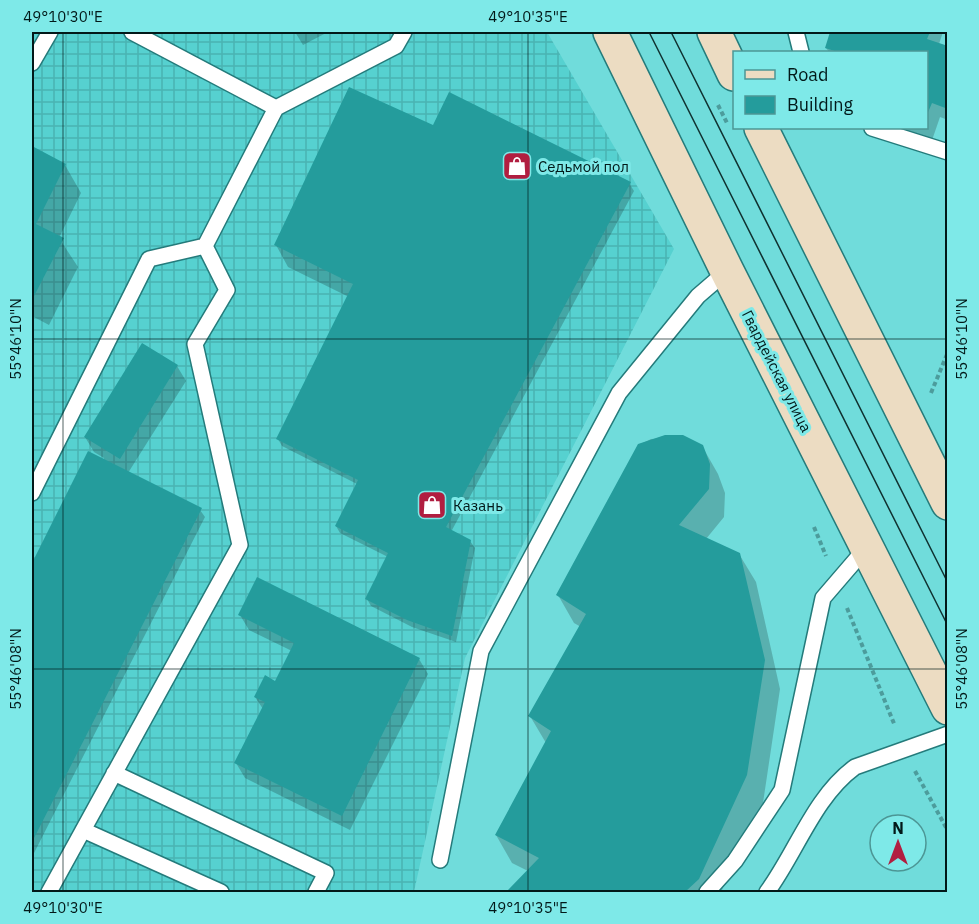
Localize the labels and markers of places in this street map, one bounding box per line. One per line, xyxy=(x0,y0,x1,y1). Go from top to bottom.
shop icon: Седьмой пол xyxy=(501,150,533,182)
place label: Седьмой пол xyxy=(538,157,629,176)
shop icon: Казань xyxy=(416,489,448,521)
place label: Казань xyxy=(453,496,503,515)

